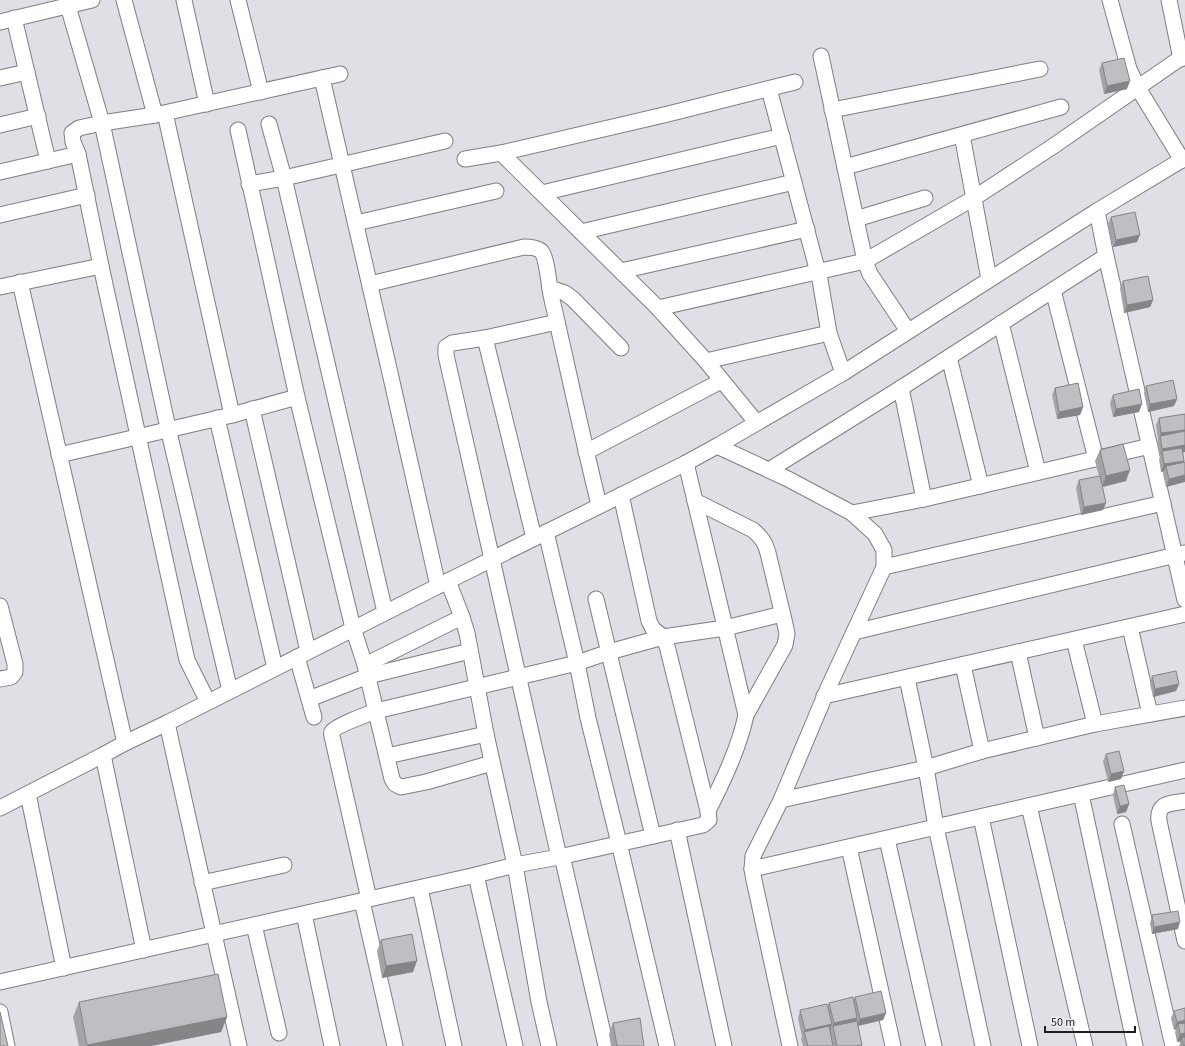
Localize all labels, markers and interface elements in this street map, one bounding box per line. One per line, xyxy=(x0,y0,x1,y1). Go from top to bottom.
scale bar xyxy=(1045,1008,1135,1034)
text: 50 m xyxy=(1051,1014,1075,1031)

